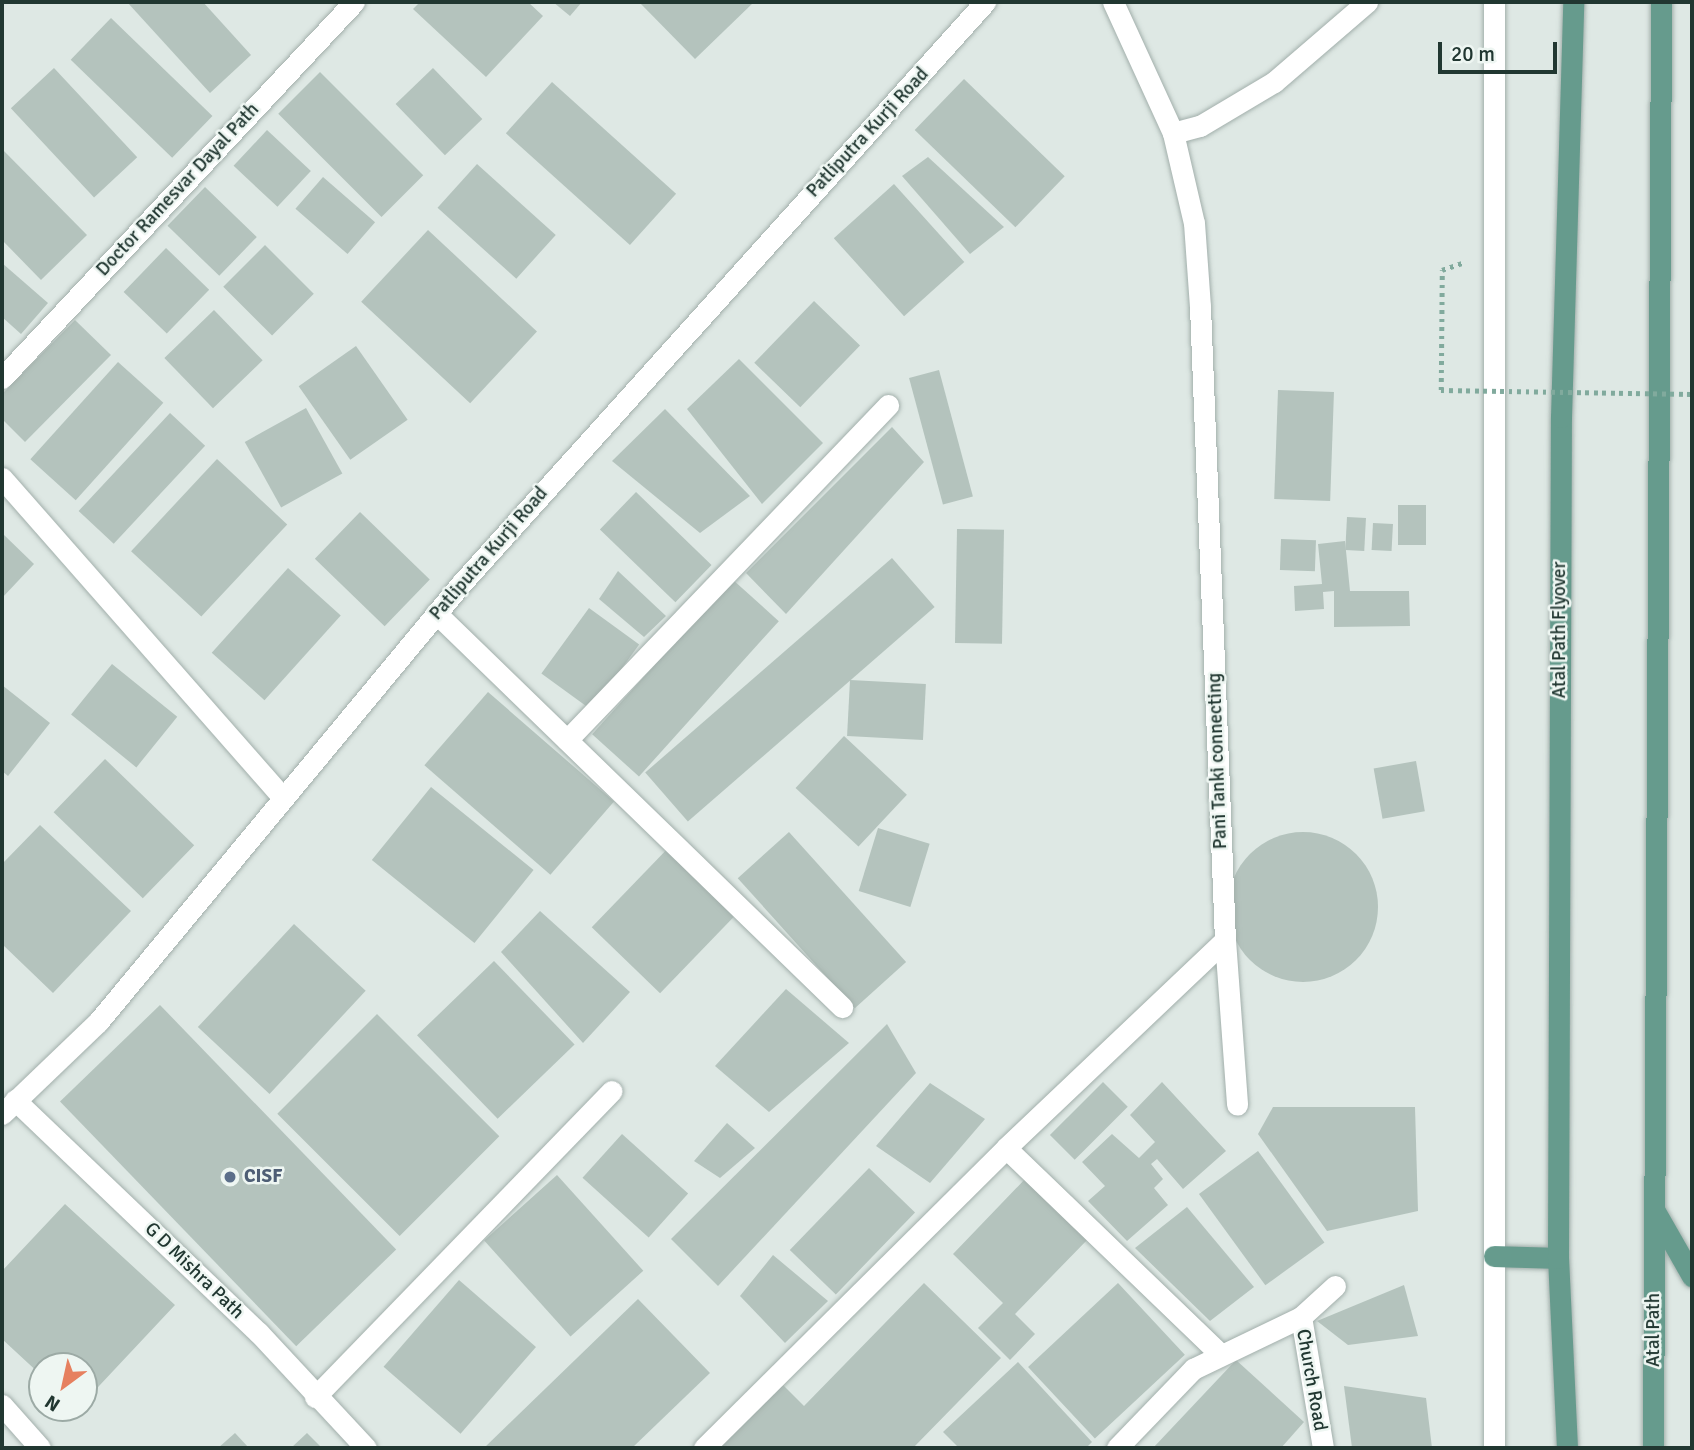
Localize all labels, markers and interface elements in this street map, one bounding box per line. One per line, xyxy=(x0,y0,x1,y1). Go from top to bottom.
scale bar xyxy=(1442,28,1561,72)
text: 20 m xyxy=(1451,41,1495,67)
street label: Patliputra Kurji Road xyxy=(802,63,934,203)
street label: Doctor Ramesvar Dayal Path xyxy=(92,99,264,281)
street label: Patliputra Kurji Road xyxy=(425,483,553,625)
street label: Atal Path Flyover xyxy=(1549,562,1571,698)
street label: Pani Tanki connecting xyxy=(1204,672,1232,850)
place label: CISF xyxy=(244,1166,282,1188)
marker: CISF xyxy=(222,1169,238,1185)
street label: G D Mishra Path xyxy=(140,1218,248,1324)
street label: Atal Path xyxy=(1643,1293,1665,1367)
street label: Church Road xyxy=(1291,1327,1331,1433)
north arrow xyxy=(28,1352,98,1422)
text: N xyxy=(41,1389,65,1417)

